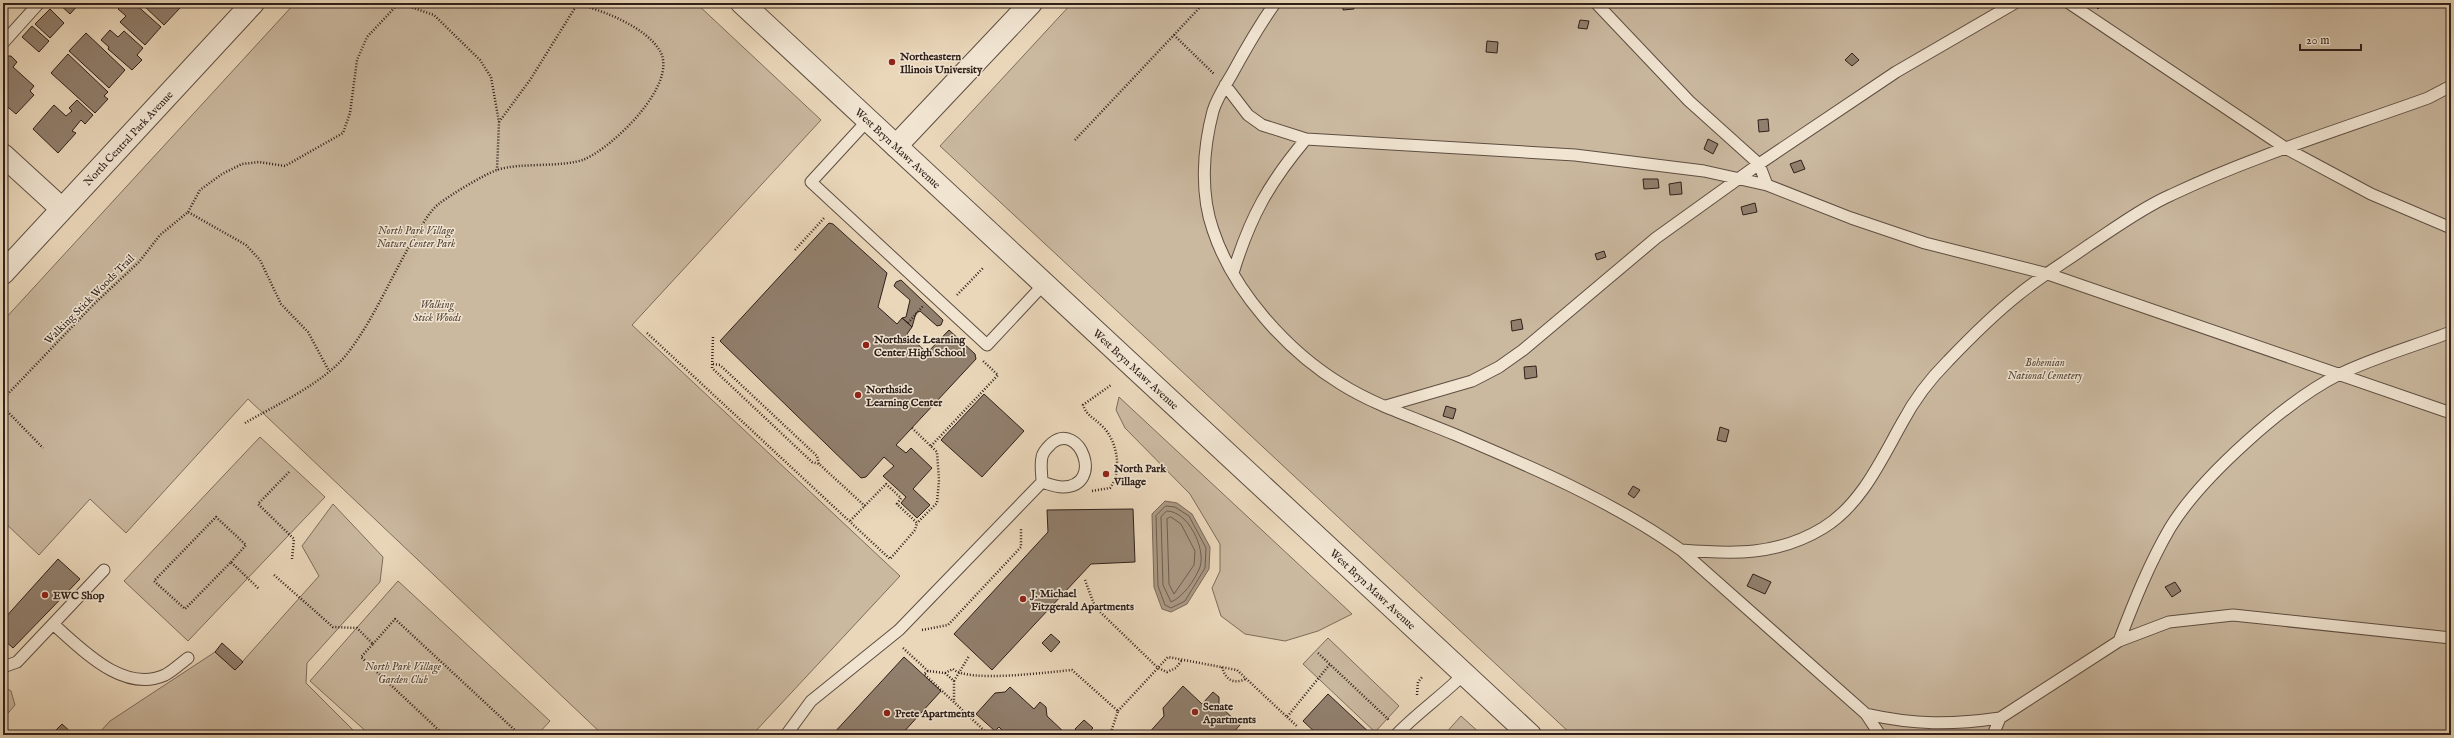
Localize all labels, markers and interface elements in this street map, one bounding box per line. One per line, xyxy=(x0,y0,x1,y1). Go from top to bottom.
scale bar xyxy=(2300,26,2361,52)
text: 20 m xyxy=(2306,33,2329,48)
place label: Northeastern Illinois University xyxy=(899,50,983,77)
marker: Northeastern Illinois University xyxy=(887,57,897,67)
street label: North Central Park Avenue xyxy=(81,88,176,189)
street label: West Bryn Mawr Avenue xyxy=(851,105,943,192)
park label: North Park Village Nature Center Park xyxy=(377,224,456,251)
street label: Walking Stick Woods Trail xyxy=(42,252,138,348)
park label: Walking Stick Woods xyxy=(413,298,462,325)
street label: West Bryn Mawr Avenue xyxy=(1089,326,1181,413)
place label: Northside Learning Center High School xyxy=(873,333,967,360)
marker: Northside Learning Center High School xyxy=(861,340,871,350)
park label: Bohemian National Cemetery xyxy=(2008,356,2083,383)
place label: Northside Learning Center xyxy=(865,383,943,410)
marker: Northside Learning Center xyxy=(853,390,863,400)
place label: North Park Village xyxy=(1113,462,1167,489)
marker: North Park Village xyxy=(1101,469,1111,479)
street label: West Bryn Mawr Avenue xyxy=(1326,546,1418,633)
place label: J. Michael Fitzgerald Apartments xyxy=(1029,587,1134,614)
place label: EWC Shop xyxy=(53,589,105,603)
marker: EWC Shop xyxy=(40,590,50,600)
marker: J. Michael Fitzgerald Apartments xyxy=(1018,594,1028,604)
park label: North Park Village Garden Club xyxy=(365,660,442,687)
place label: Senate Apartments xyxy=(1202,700,1256,727)
place label: Prete Apartments xyxy=(895,707,975,721)
marker: Senate Apartments xyxy=(1190,707,1200,717)
marker: Prete Apartments xyxy=(882,708,892,718)

